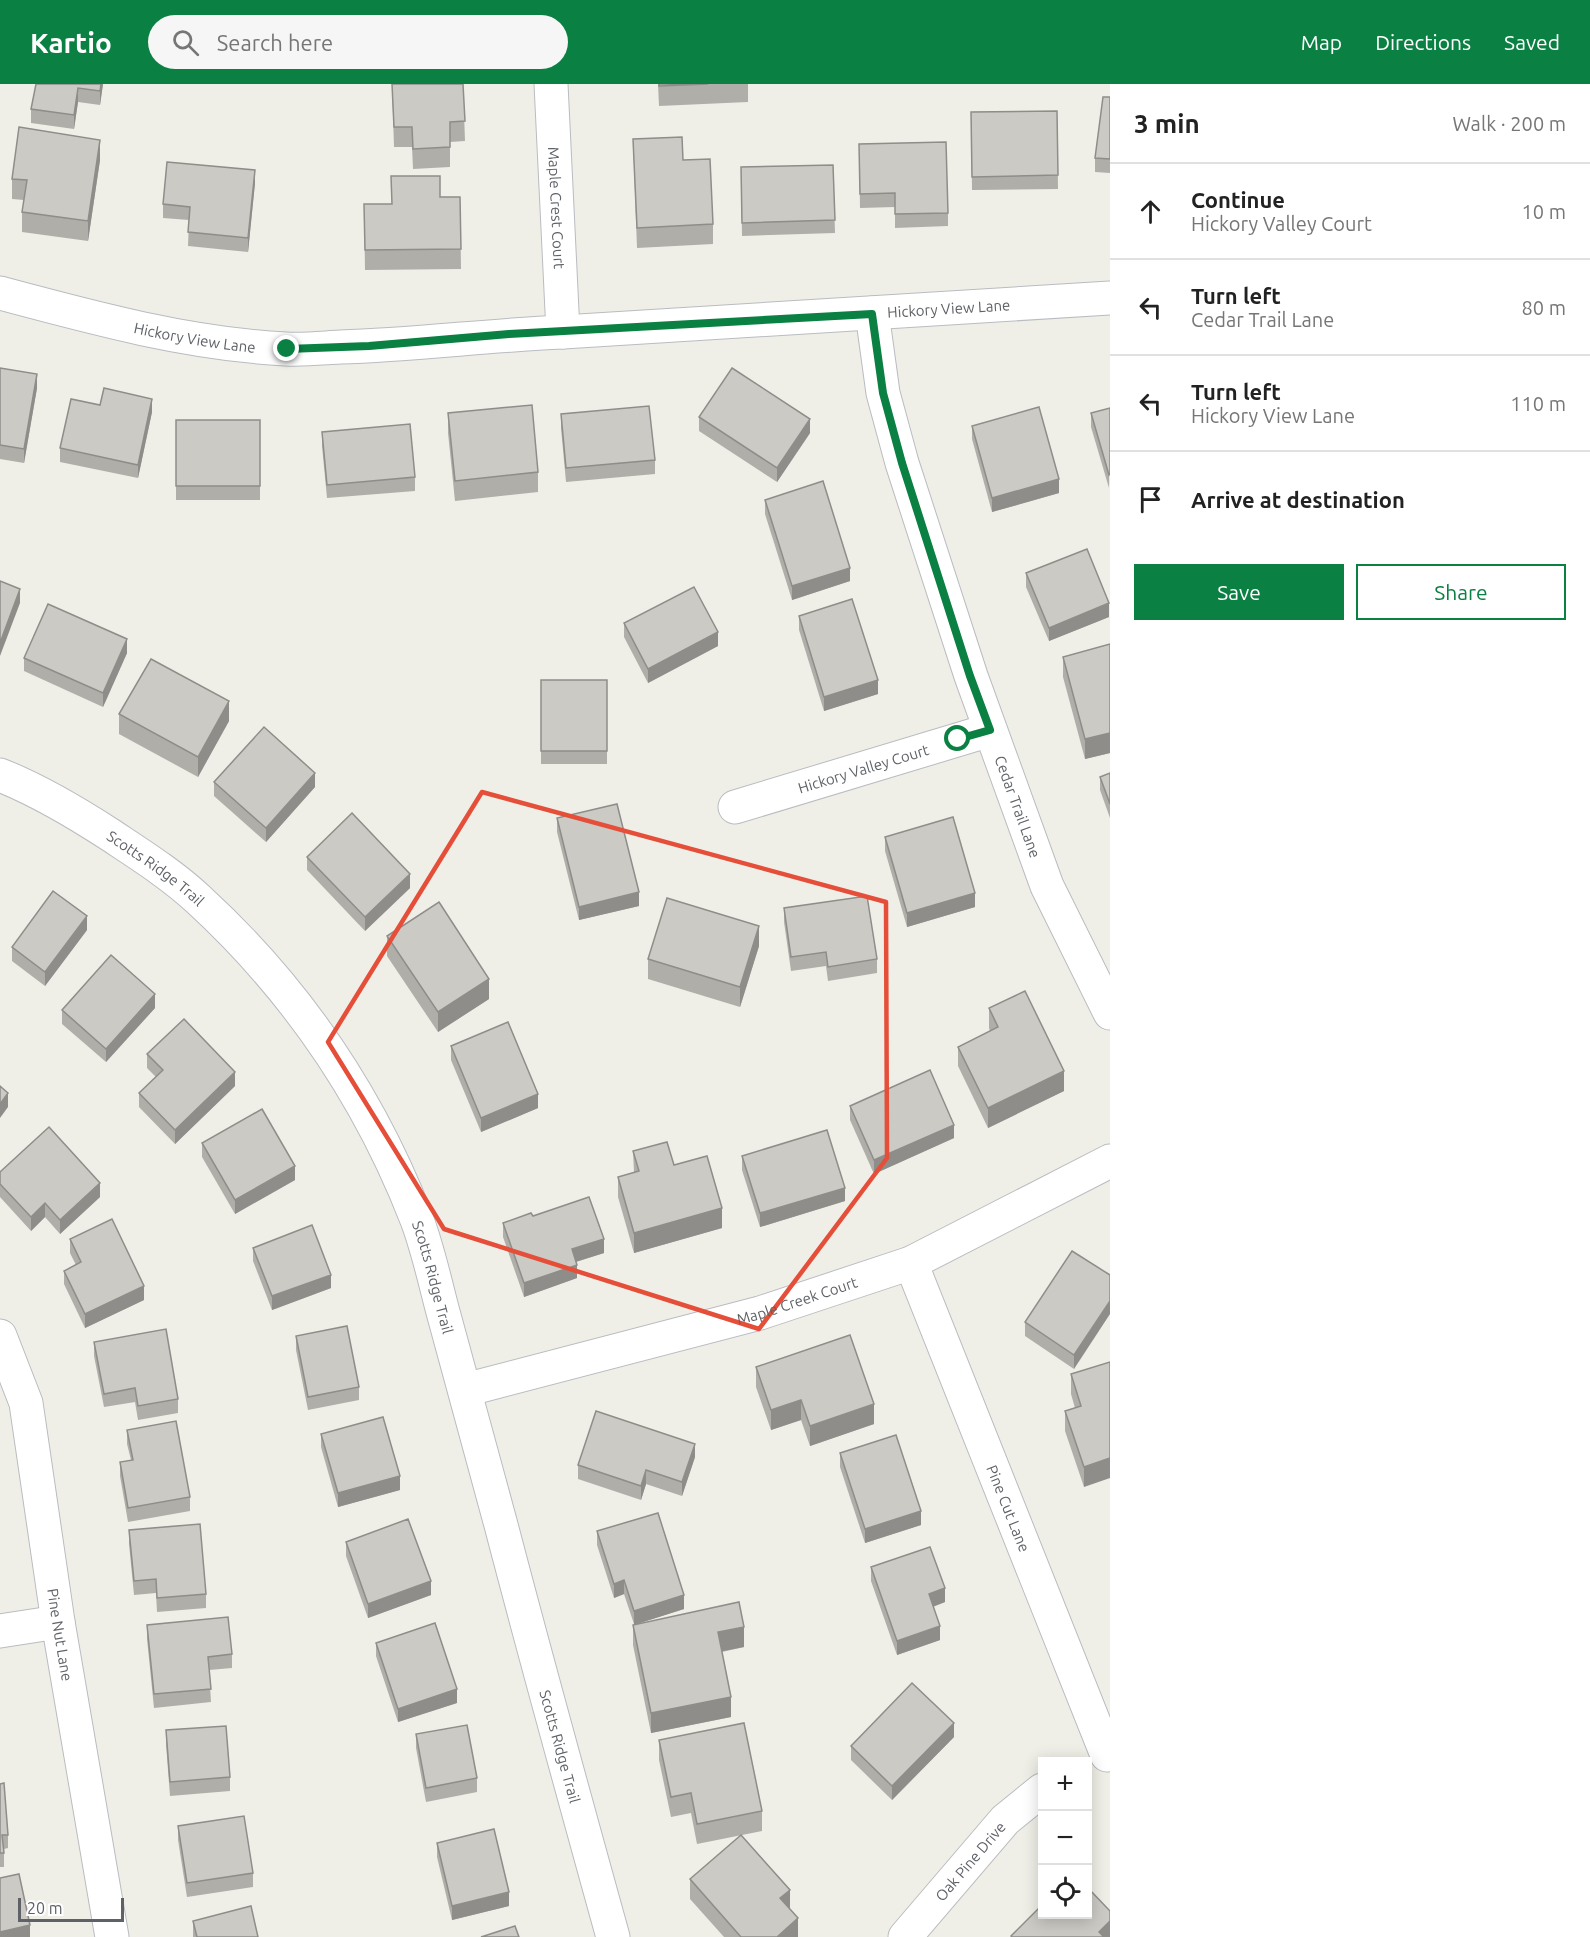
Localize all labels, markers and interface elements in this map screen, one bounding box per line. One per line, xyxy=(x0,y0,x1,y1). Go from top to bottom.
search box xyxy=(148,15,568,69)
icon: search xyxy=(169,26,202,59)
text: Kartio xyxy=(30,27,112,58)
text: Search here xyxy=(217,30,333,55)
text: Map xyxy=(1301,30,1342,54)
text: Directions xyxy=(1375,30,1471,54)
text: Saved xyxy=(1504,30,1560,54)
text: 3 min xyxy=(1134,109,1200,138)
text: Walk · 200 m xyxy=(1453,112,1566,135)
street label: Maple Crest Court xyxy=(546,146,568,269)
text: Continue xyxy=(1191,187,1285,212)
icon: ahead xyxy=(1134,195,1167,228)
text: 10 m xyxy=(1522,200,1566,223)
text: Hickory Valley Court xyxy=(1191,212,1372,235)
text: Turn left xyxy=(1191,283,1281,308)
icon: left xyxy=(1134,291,1167,324)
street label: Hickory View Lane xyxy=(887,296,1011,320)
text: 80 m xyxy=(1522,296,1566,319)
text: Cedar Trail Lane xyxy=(1191,308,1334,331)
street label: Hickory View Lane xyxy=(132,319,256,355)
route end xyxy=(273,335,299,361)
text: Turn left xyxy=(1191,379,1281,404)
icon: left xyxy=(1134,387,1167,420)
text: 110 m xyxy=(1510,392,1566,415)
text: Hickory View Lane xyxy=(1191,404,1355,427)
icon: arrive xyxy=(1134,483,1167,516)
text: Arrive at destination xyxy=(1191,487,1405,512)
button: Save xyxy=(1134,564,1344,620)
button: Share xyxy=(1356,564,1566,620)
route start xyxy=(944,725,970,751)
street label: Hickory Valley Court xyxy=(796,740,931,796)
street label: Cedar Trail Lane xyxy=(992,753,1045,860)
street label: Scotts Ridge Trail xyxy=(104,827,208,909)
street label: Scotts Ridge Trail xyxy=(409,1218,457,1336)
street label: Maple Creek Court xyxy=(735,1273,860,1327)
street label: Pine Cut Lane xyxy=(984,1462,1034,1554)
street label: Pine Nut Lane xyxy=(45,1587,76,1682)
street label: Scotts Ridge Trail xyxy=(537,1688,584,1805)
map controls xyxy=(1038,1757,1092,1919)
button: + xyxy=(1038,1757,1092,1811)
button: − xyxy=(1038,1811,1092,1865)
street label: Oak Pine Drive xyxy=(931,1818,1009,1904)
button: locate xyxy=(1038,1865,1092,1919)
scale bar xyxy=(18,1895,124,1922)
text: 20 m xyxy=(27,1899,63,1917)

